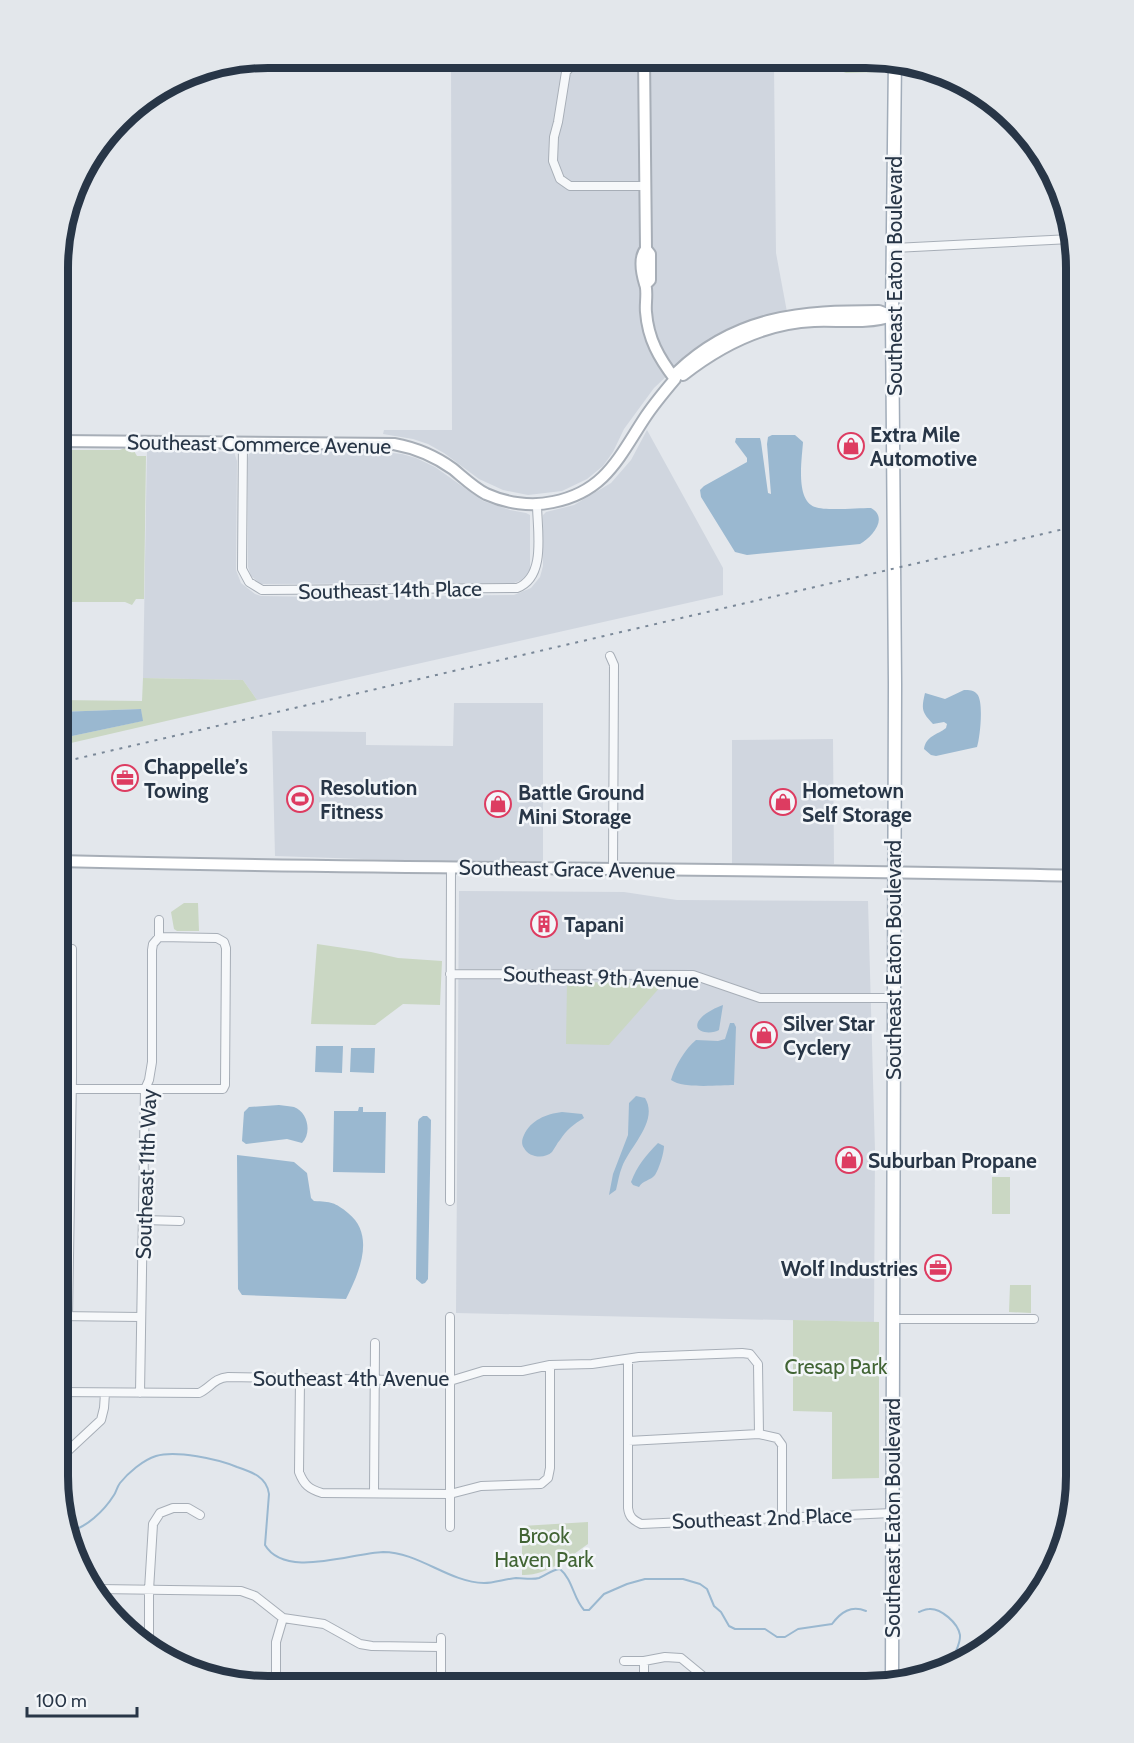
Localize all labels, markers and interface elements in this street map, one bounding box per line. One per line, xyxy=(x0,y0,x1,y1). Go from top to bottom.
street label: Southeast Eaton Boulevard xyxy=(882,156,907,396)
place label: Extra Mile Automotive xyxy=(870,422,977,471)
street label: Southeast Commerce Avenue xyxy=(127,429,392,459)
shop icon: Extra Mile Automotive xyxy=(836,431,866,461)
street label: Southeast 14th Place xyxy=(298,576,482,604)
place label: Chappelle’s Towing xyxy=(144,754,248,803)
office icon: Chappelle’s Towing xyxy=(110,763,140,793)
place label: Resolution Fitness xyxy=(320,775,417,824)
place label: Hometown Self Storage xyxy=(802,778,912,827)
place label: Battle Ground Mini Storage xyxy=(518,780,645,829)
sports icon: Resolution Fitness xyxy=(285,784,315,814)
shop icon: Hometown Self Storage xyxy=(768,787,798,817)
shop icon: Battle Ground Mini Storage xyxy=(483,789,513,819)
street label: Southeast Eaton Boulevard xyxy=(881,840,906,1080)
street label: Southeast Grace Avenue xyxy=(458,855,676,883)
building icon: Tapani xyxy=(529,909,559,939)
place label: Tapani xyxy=(564,912,624,937)
street label: Southeast 9th Avenue xyxy=(502,961,700,993)
place label: Silver Star Cyclery xyxy=(783,1011,875,1060)
shop icon: Silver Star Cyclery xyxy=(749,1020,779,1050)
street label: Southeast 11th Way xyxy=(131,1088,161,1260)
shop icon: Suburban Propane xyxy=(834,1145,864,1175)
place label: Suburban Propane xyxy=(868,1148,1037,1173)
office icon: Wolf Industries xyxy=(923,1253,953,1283)
place label: Wolf Industries xyxy=(781,1256,918,1281)
park label: Cresap Park xyxy=(785,1354,888,1379)
street label: Southeast 4th Avenue xyxy=(253,1366,449,1391)
street label: Southeast Eaton Boulevard xyxy=(880,1398,905,1638)
street label: Southeast 2nd Place xyxy=(671,1502,853,1534)
park label: Brook Haven Park xyxy=(494,1523,594,1572)
scale bar xyxy=(27,1680,136,1718)
text: 100 m xyxy=(36,1690,87,1712)

